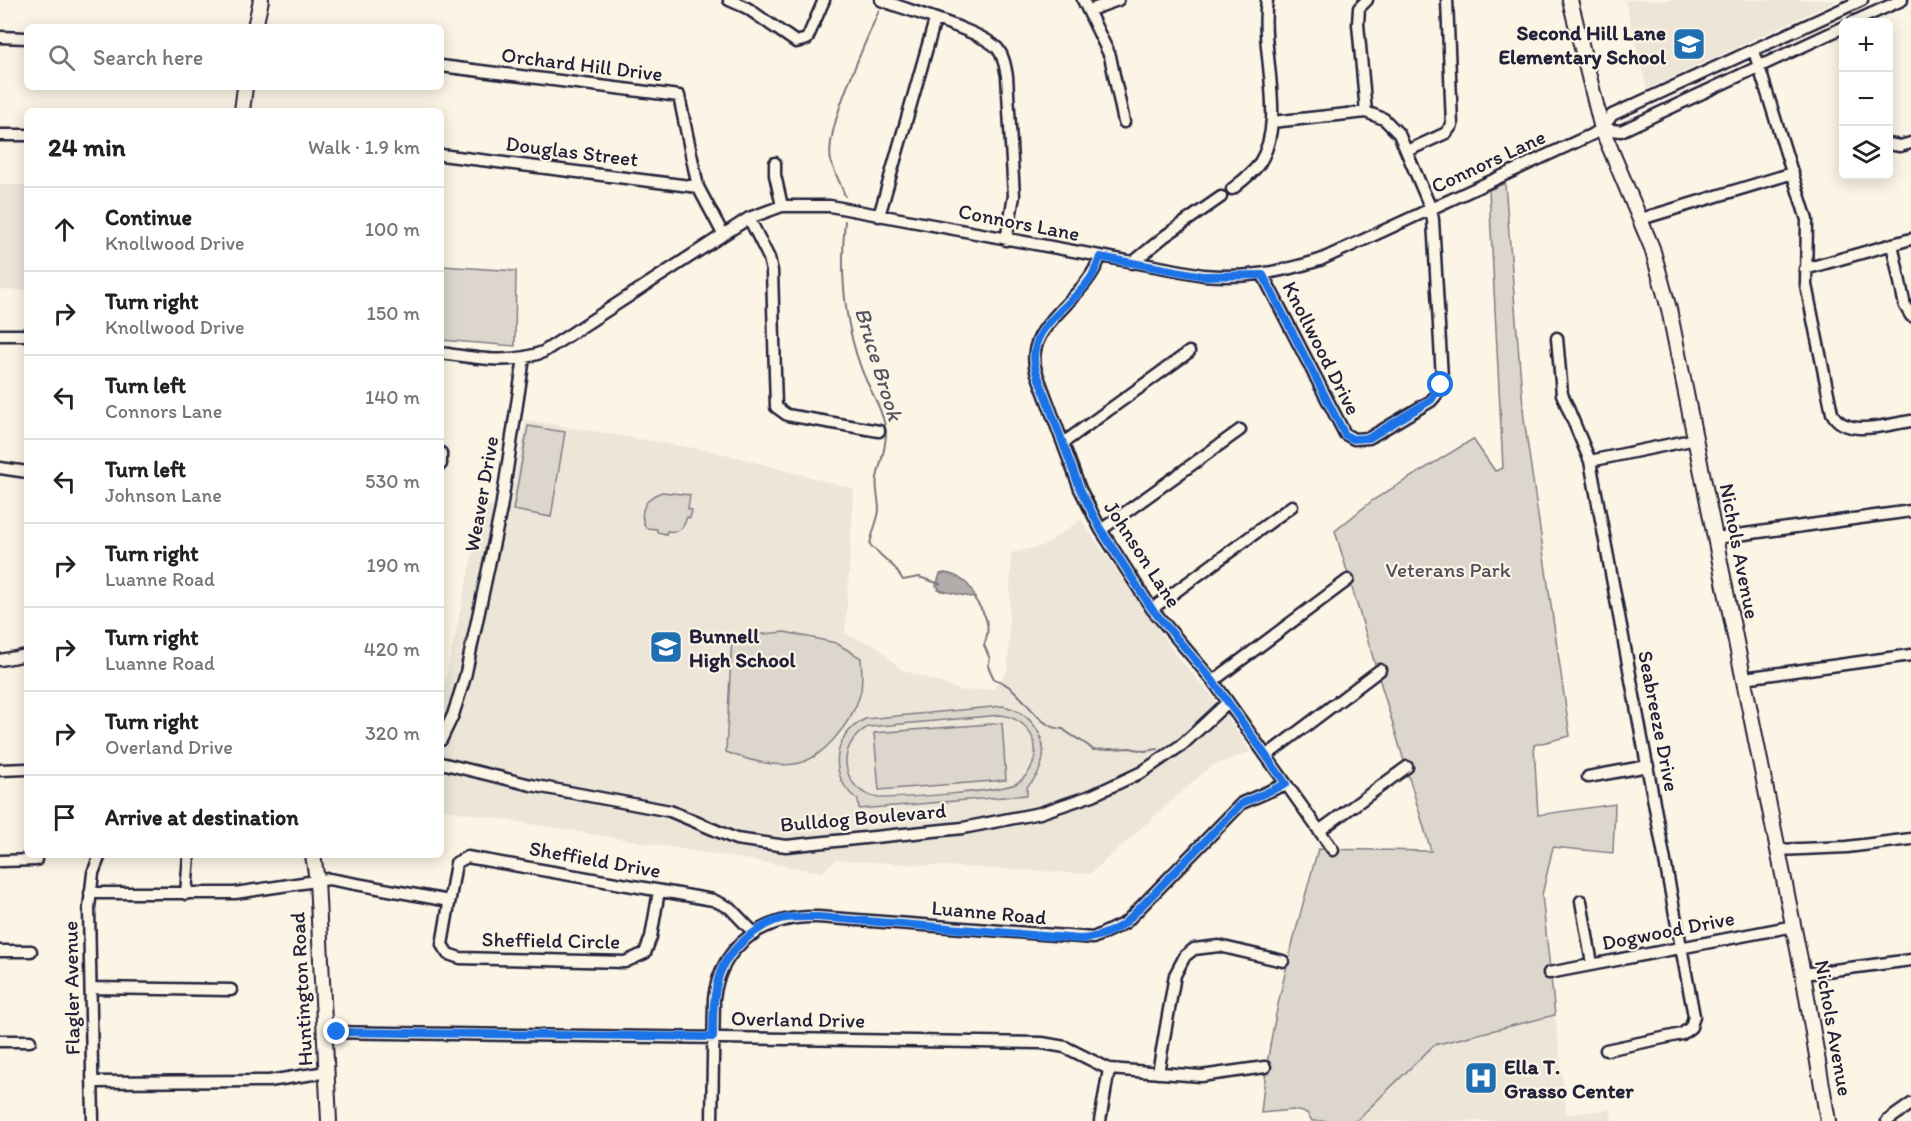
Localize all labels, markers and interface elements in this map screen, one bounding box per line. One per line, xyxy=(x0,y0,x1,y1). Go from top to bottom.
map controls xyxy=(1839,18,1893,180)
button: + xyxy=(1839,18,1893,72)
place label: Second Hill Lane Elementary School xyxy=(1499,20,1667,70)
search box xyxy=(24,24,444,90)
school or university icon: Second Hill Lane Elementary School xyxy=(1671,26,1707,62)
icon: search xyxy=(45,41,78,74)
street label: Orchard Hill Drive xyxy=(500,42,664,86)
text: Search here xyxy=(93,44,203,71)
button: − xyxy=(1839,72,1893,126)
street label: Connors Lane xyxy=(1427,124,1549,198)
button: layers xyxy=(1839,126,1893,180)
street label: Douglas Street xyxy=(504,130,640,172)
text: 24 min xyxy=(48,131,126,163)
text: Walk · 1.9 km xyxy=(308,135,420,159)
street label: Connors Lane xyxy=(956,198,1082,246)
text: Continue xyxy=(105,204,192,231)
icon: ahead xyxy=(48,213,81,246)
text: 100 m xyxy=(365,217,420,241)
text: Knollwood Drive xyxy=(105,231,245,255)
street label: Knollwood Drive xyxy=(1278,277,1366,419)
text: Turn right xyxy=(105,288,199,315)
icon: right xyxy=(48,297,81,330)
text: 150 m xyxy=(367,301,420,325)
water label: Bruce Brook xyxy=(849,304,909,425)
text: Knollwood Drive xyxy=(105,315,245,339)
route start xyxy=(1427,371,1453,397)
text: Turn left xyxy=(105,372,186,399)
icon: left xyxy=(48,381,81,414)
text: 140 m xyxy=(365,385,420,409)
text: Connors Lane xyxy=(105,399,222,423)
street label: Weaver Drive xyxy=(458,434,504,554)
text: Turn left xyxy=(105,456,186,483)
icon: left xyxy=(48,465,81,498)
text: 530 m xyxy=(365,469,420,493)
street label: Nichols Avenue xyxy=(1715,481,1765,621)
text: Johnson Lane xyxy=(105,483,222,507)
street label: Johnson Lane xyxy=(1099,496,1187,612)
text: Turn right xyxy=(105,540,199,567)
icon: right xyxy=(48,549,81,582)
text: 190 m xyxy=(367,553,420,577)
park label: Veterans Park xyxy=(1385,557,1511,582)
text: Luanne Road xyxy=(105,567,215,591)
place label: Bunnell High School xyxy=(689,623,797,673)
text: Turn right xyxy=(105,624,199,651)
school or university icon: Bunnell High School xyxy=(648,629,684,665)
icon: right xyxy=(48,633,81,666)
text: 420 m xyxy=(364,637,420,661)
street label: Seabreeze Drive xyxy=(1633,648,1685,794)
text: Luanne Road xyxy=(105,651,215,675)
text: Turn right xyxy=(105,708,199,735)
icon: right xyxy=(48,717,81,750)
text: 320 m xyxy=(365,721,420,745)
text: Overland Drive xyxy=(105,735,233,759)
street label: Bulldog Boulevard xyxy=(779,797,947,837)
icon: arrive xyxy=(48,801,81,834)
text: Arrive at destination xyxy=(105,804,299,831)
street label: Sheffield Drive xyxy=(527,835,663,883)
street label: Luanne Road xyxy=(930,895,1048,930)
street label: Dogwood Drive xyxy=(1600,905,1736,955)
street label: Huntington Road xyxy=(284,911,318,1067)
street label: Flagler Avenue xyxy=(57,921,85,1055)
street label: Sheffield Circle xyxy=(482,926,620,954)
street label: Nichols Avenue xyxy=(1810,958,1858,1098)
street label: Overland Drive xyxy=(731,1005,865,1033)
route end xyxy=(323,1018,349,1044)
place label: Ella T. Grasso Center xyxy=(1504,1054,1634,1103)
hospital icon: Ella T. Grasso Center xyxy=(1463,1060,1499,1096)

